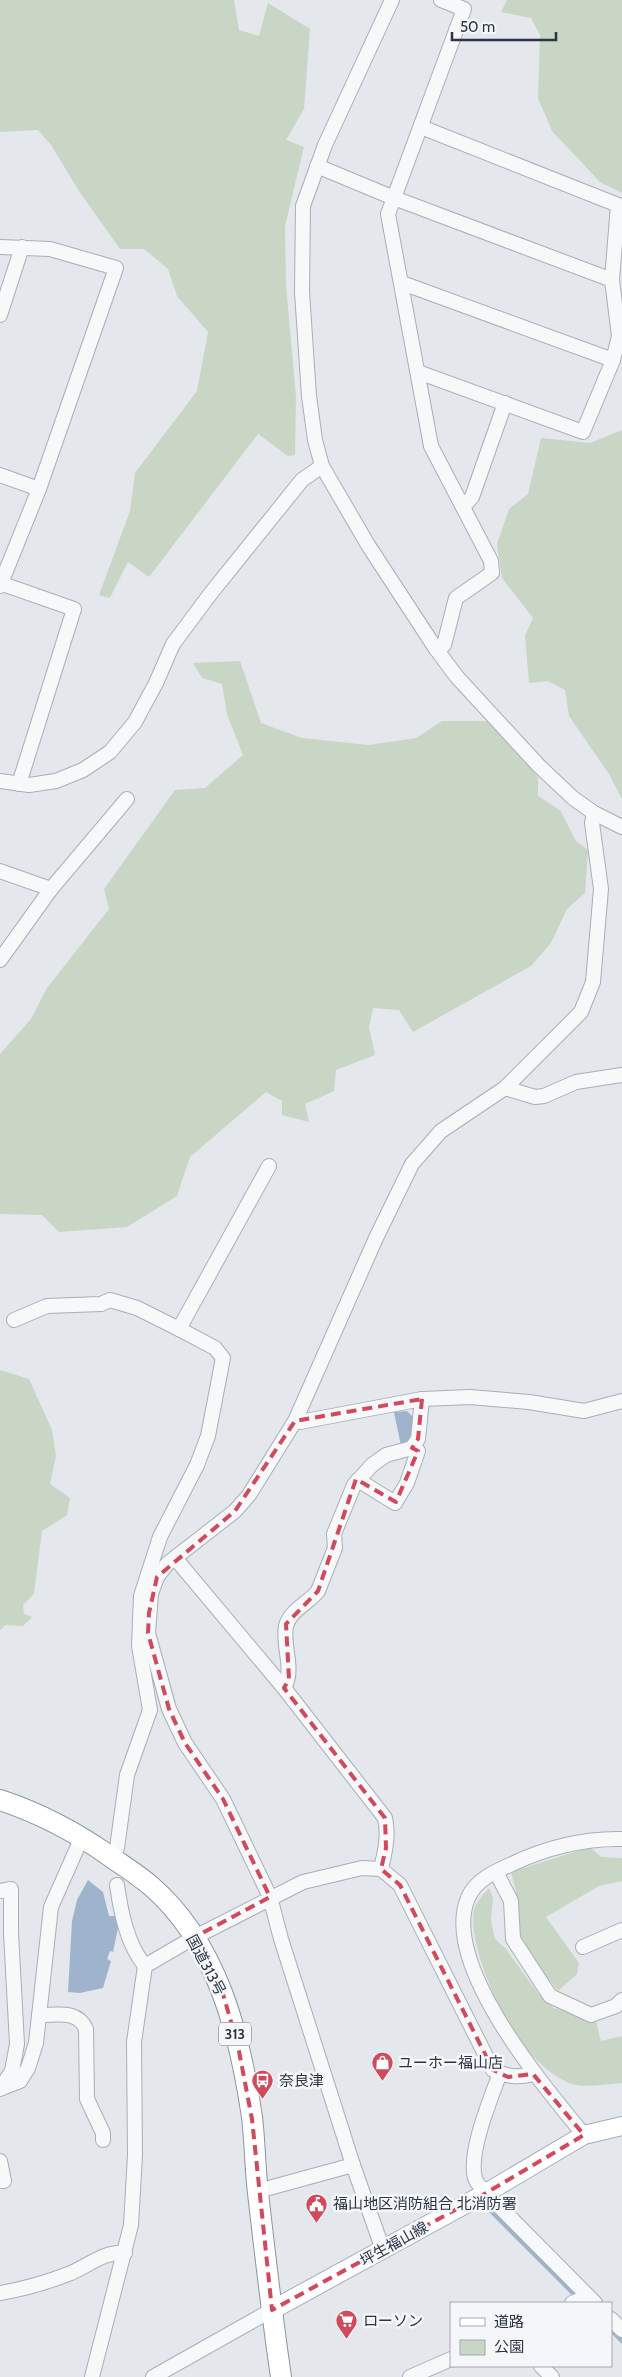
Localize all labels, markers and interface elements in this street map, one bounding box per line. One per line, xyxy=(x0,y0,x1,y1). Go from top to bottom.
scale bar xyxy=(452,10,556,42)
text: 50 m xyxy=(460,18,495,36)
street label: 国道313号 xyxy=(183,1932,229,1998)
road number: 313 xyxy=(219,2022,251,2046)
shop icon: ユーホー福山店 xyxy=(370,2051,394,2082)
place label: ユーホー福山店 xyxy=(398,2054,503,2072)
bus stop icon: 奈良津 xyxy=(251,2069,275,2100)
place label: 奈良津 xyxy=(279,2072,324,2090)
public building icon: 福山地区消防組合 北消防署 xyxy=(305,2192,329,2223)
place label: 福山地区消防組合 北消防署 xyxy=(333,2195,516,2213)
street label: 坪生福山線 xyxy=(357,2218,431,2270)
legend xyxy=(450,2302,612,2367)
supermarket icon: ローソン xyxy=(335,2309,359,2340)
place label: ローソン xyxy=(363,2312,423,2330)
text: 道路 xyxy=(494,2313,524,2331)
text: 公園 xyxy=(494,2338,524,2356)

